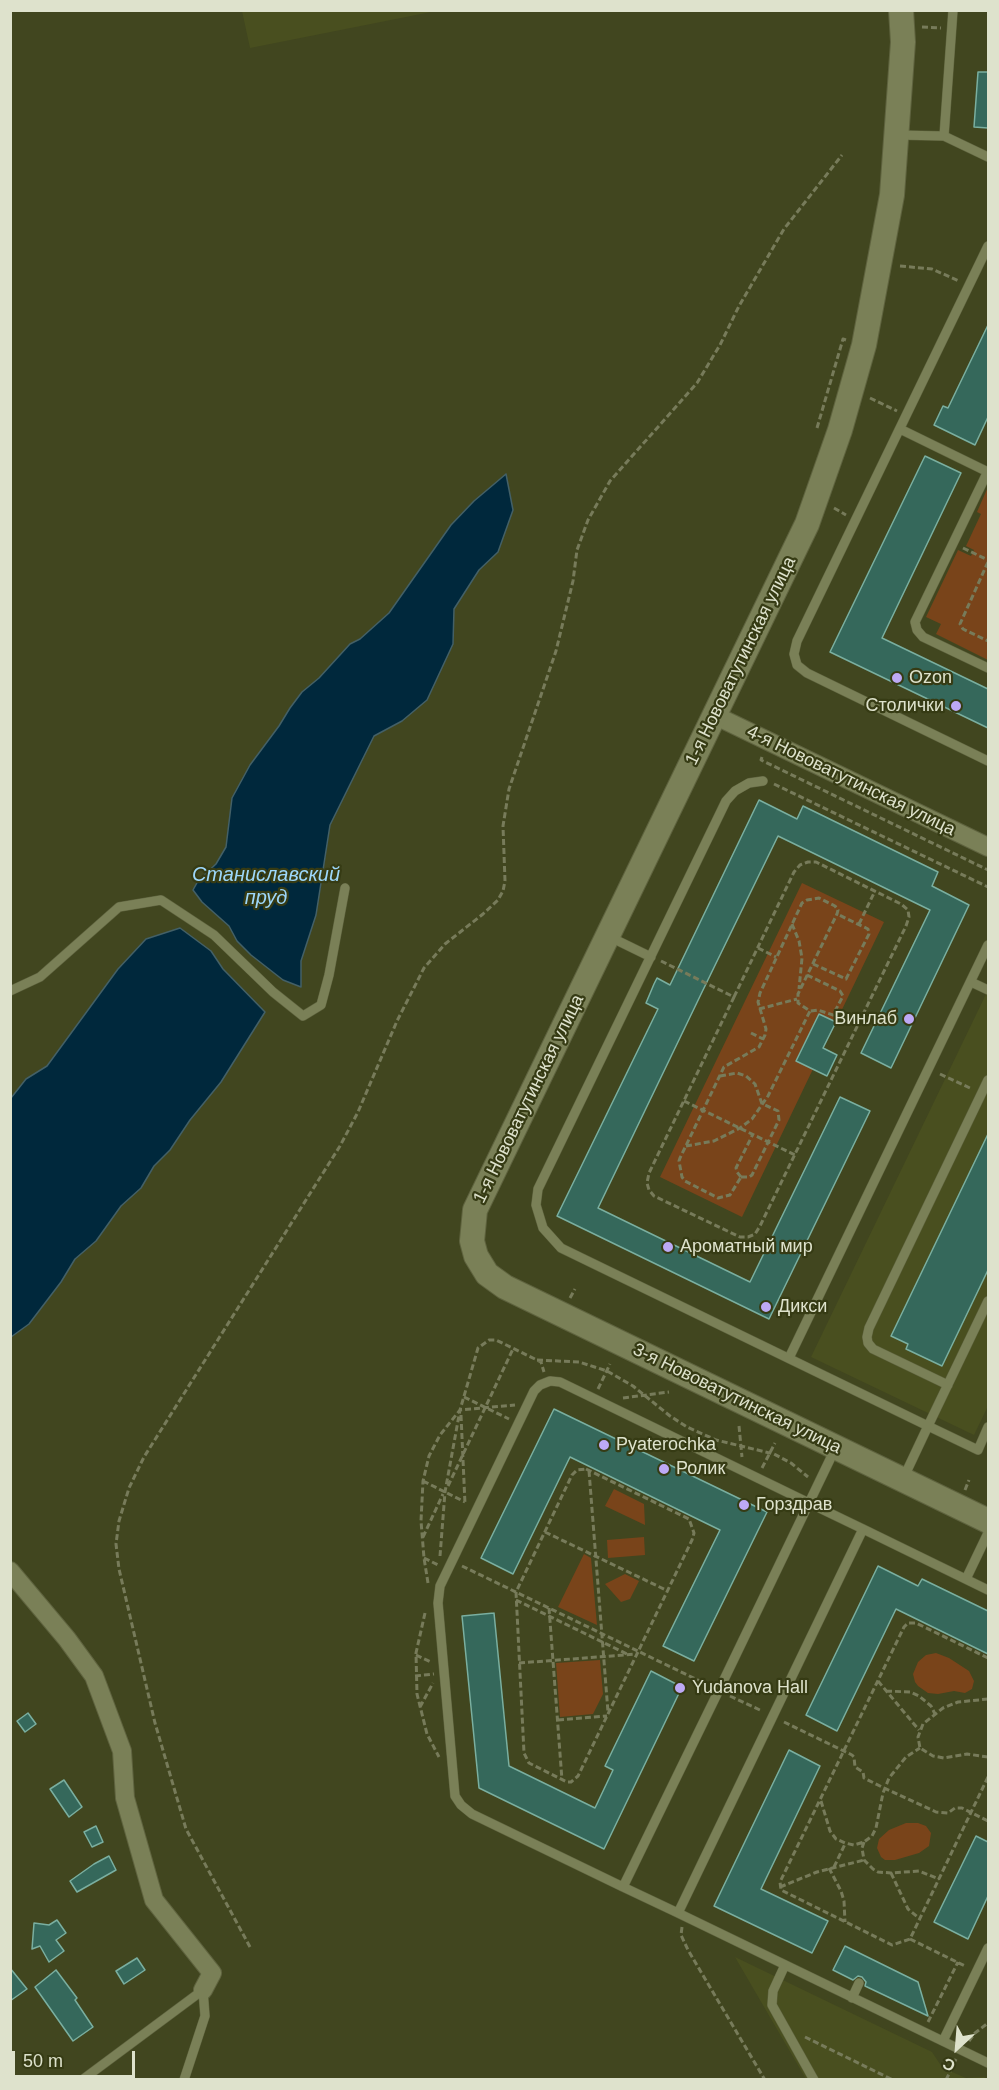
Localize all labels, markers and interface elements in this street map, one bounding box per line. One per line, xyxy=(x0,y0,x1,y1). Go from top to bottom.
street label: 1-я Нововатутинская улица xyxy=(681,553,801,769)
place label: Ozon xyxy=(909,667,952,689)
marker: Ozon xyxy=(890,671,904,685)
place label: Столички xyxy=(865,695,944,717)
marker: Столички xyxy=(949,699,963,713)
street label: 4-я Нововатутинская улица xyxy=(743,721,959,841)
water label: Станиславский пруд xyxy=(192,863,340,910)
street label: 1-я Нововатутинская улица xyxy=(469,991,589,1207)
place label: Винлаб xyxy=(834,1008,897,1030)
marker: Винлаб xyxy=(902,1012,916,1026)
place label: Ароматный мир xyxy=(680,1236,813,1258)
marker: Ароматный мир xyxy=(661,1240,675,1254)
place label: Дикси xyxy=(778,1296,827,1318)
marker: Дикси xyxy=(759,1300,773,1314)
street label: 3-я Нововатутинская улица xyxy=(629,1339,845,1459)
place label: Pyaterochka xyxy=(616,1434,716,1456)
marker: Pyaterochka xyxy=(597,1438,611,1452)
place label: Ролик xyxy=(676,1458,725,1480)
marker: Ролик xyxy=(657,1462,671,1476)
place label: Горздрав xyxy=(756,1494,832,1516)
marker: Горздрав xyxy=(737,1498,751,1512)
place label: Yudanova Hall xyxy=(692,1677,808,1699)
marker: Yudanova Hall xyxy=(673,1681,687,1695)
north arrow xyxy=(927,2018,987,2078)
scale bar xyxy=(15,2039,138,2077)
text: 50 m xyxy=(23,2051,63,2071)
text: С xyxy=(940,2054,958,2075)

